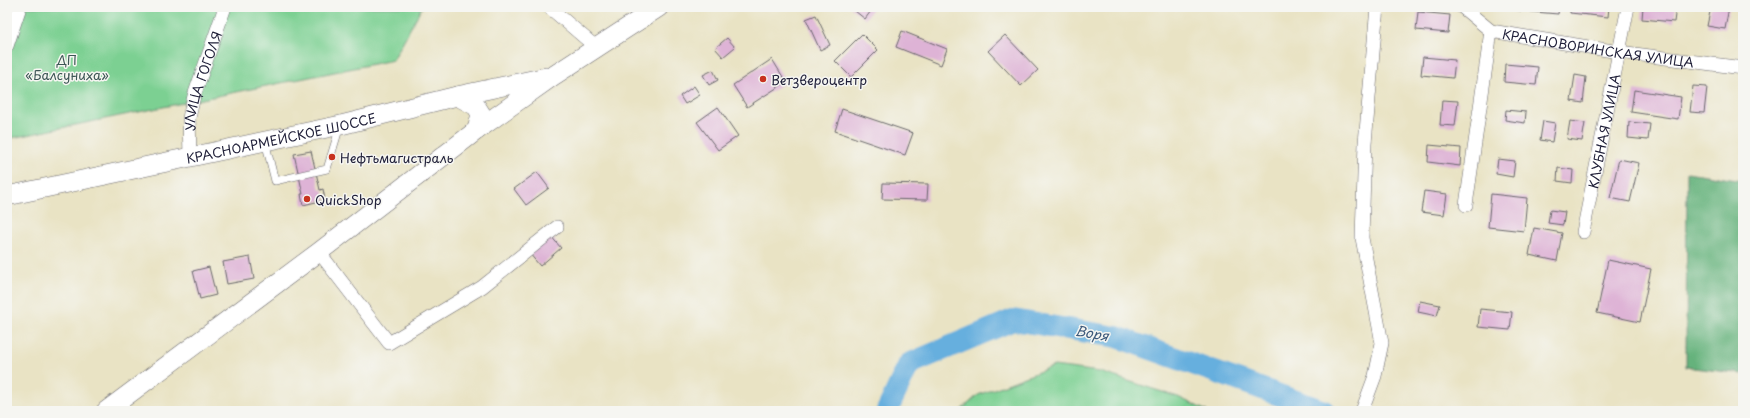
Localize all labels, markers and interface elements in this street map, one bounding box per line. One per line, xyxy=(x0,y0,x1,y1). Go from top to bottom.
street label: КРАСНОВОРИНСКАЯ УЛИЦА xyxy=(1501,23,1695,71)
street label: УЛИЦА ГОГОЛЯ xyxy=(179,28,225,131)
park label: ДП «Балсуниха» xyxy=(25,50,109,84)
place label: Ветзвероцентр xyxy=(771,70,867,89)
street label: КЛУБНАЯ УЛИЦА xyxy=(1582,72,1624,190)
marker: Ветзвероцентр xyxy=(758,74,768,84)
street label: КРАСНОАРМЕЙСКОЕ ШОССЕ xyxy=(184,107,378,167)
place label: Нефтьмагистраль xyxy=(340,148,454,167)
marker: Нефтьмагистраль xyxy=(327,152,337,162)
place label: QuickShop xyxy=(315,190,382,209)
marker: QuickShop xyxy=(302,194,312,204)
water label: Воря xyxy=(1074,320,1112,346)

